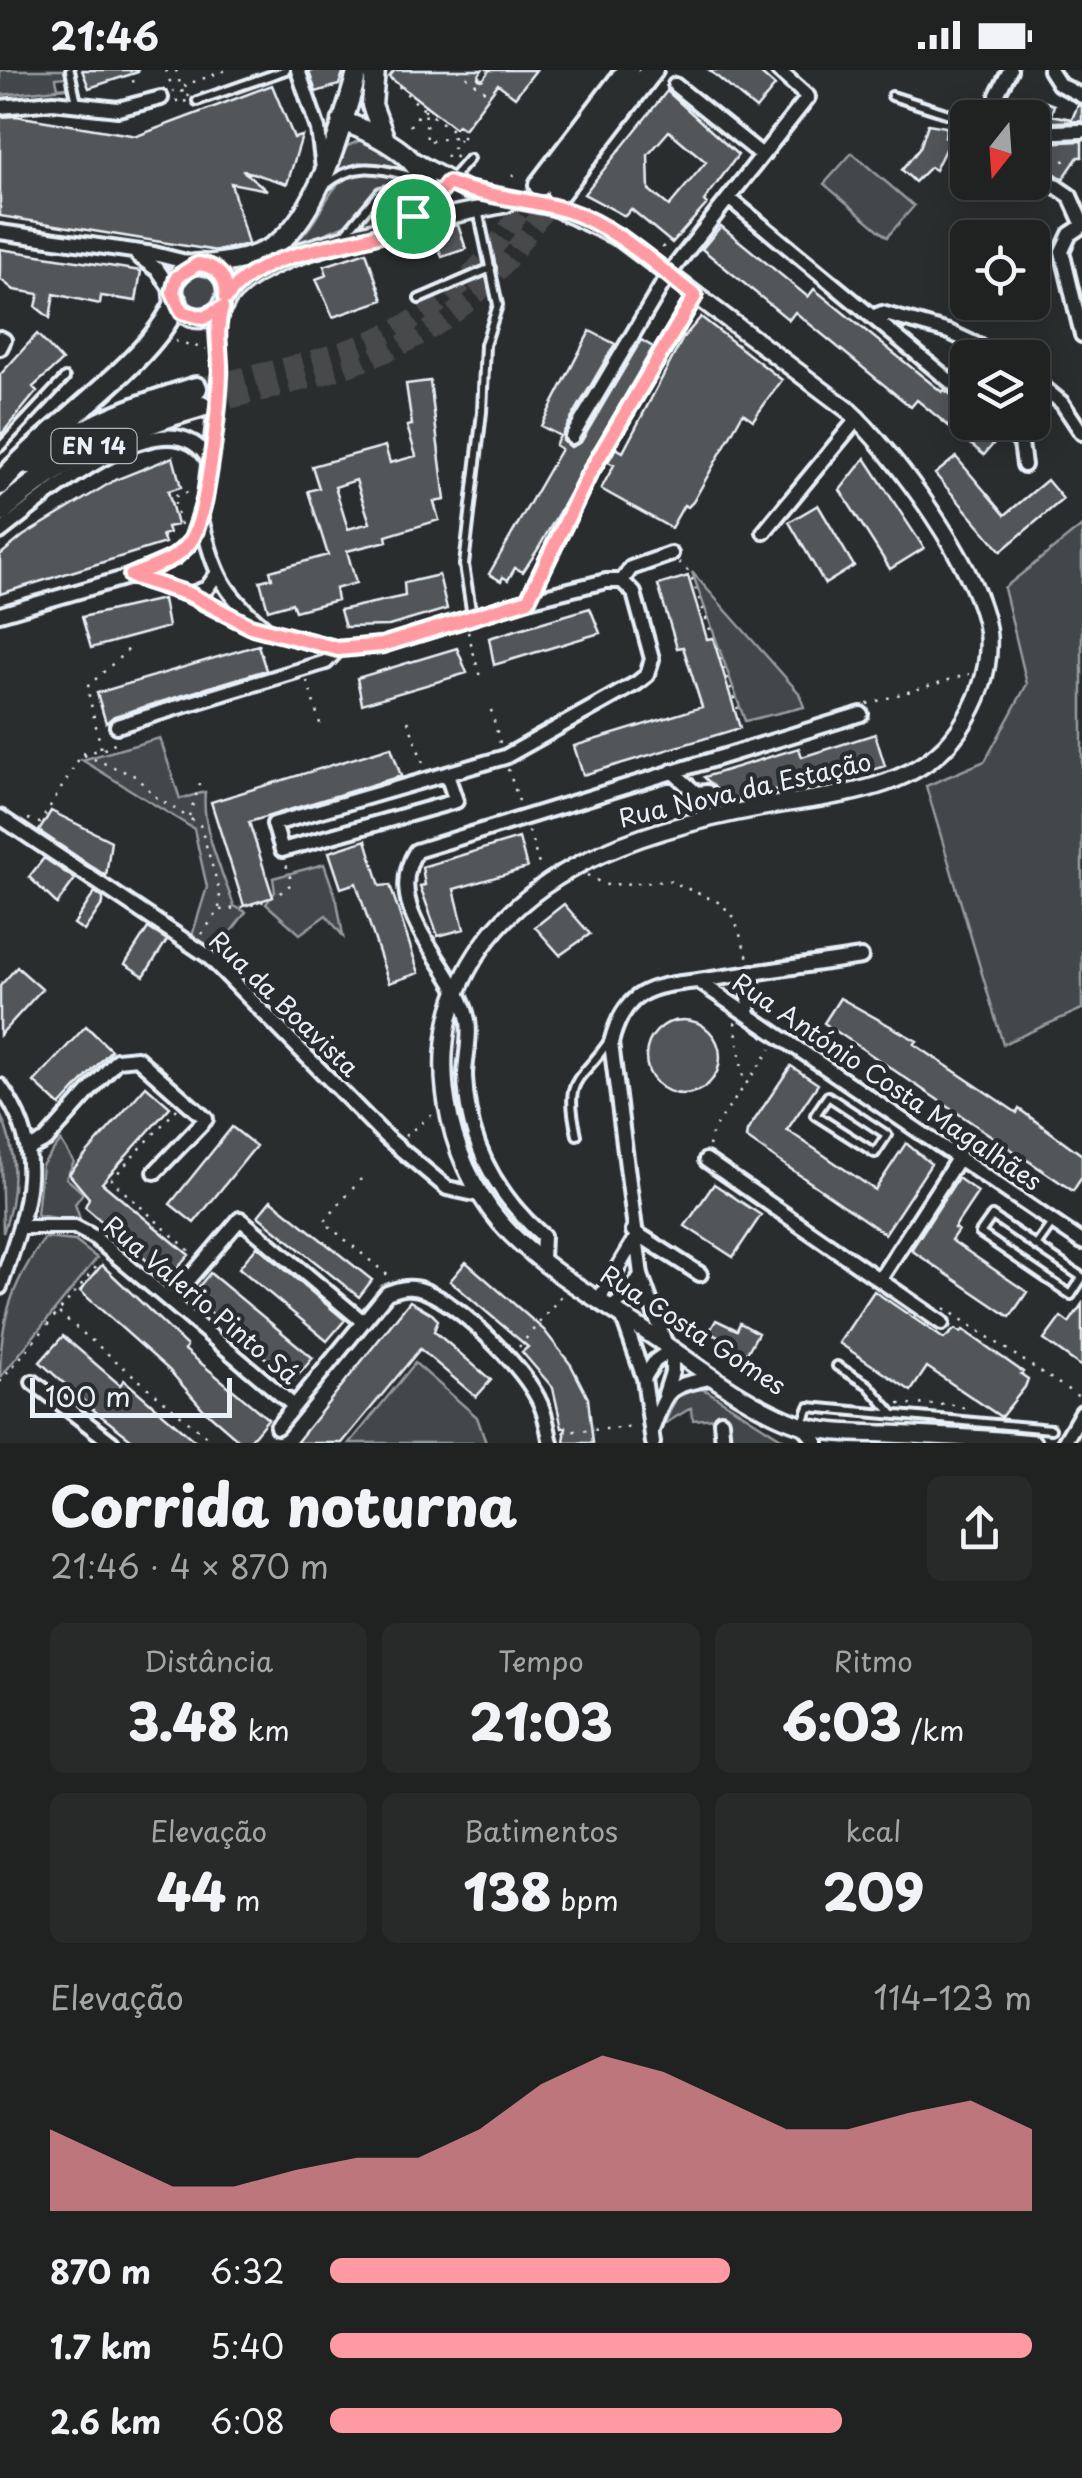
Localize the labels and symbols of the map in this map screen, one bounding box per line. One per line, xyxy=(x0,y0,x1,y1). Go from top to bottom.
north arrow xyxy=(950,100,1050,200)
pin xyxy=(371,174,456,259)
road number: EN 14 xyxy=(52,429,136,463)
street label: Rua Nova da Estação xyxy=(615,741,875,837)
street label: Rua da Boavista xyxy=(201,922,369,1085)
street label: Rua António Costa Magalhães xyxy=(725,963,1050,1199)
street label: Rua Valerio Pinto Sá xyxy=(96,1206,308,1393)
street label: Rua Costa Gomes xyxy=(593,1255,794,1403)
scale bar xyxy=(30,1373,232,1418)

